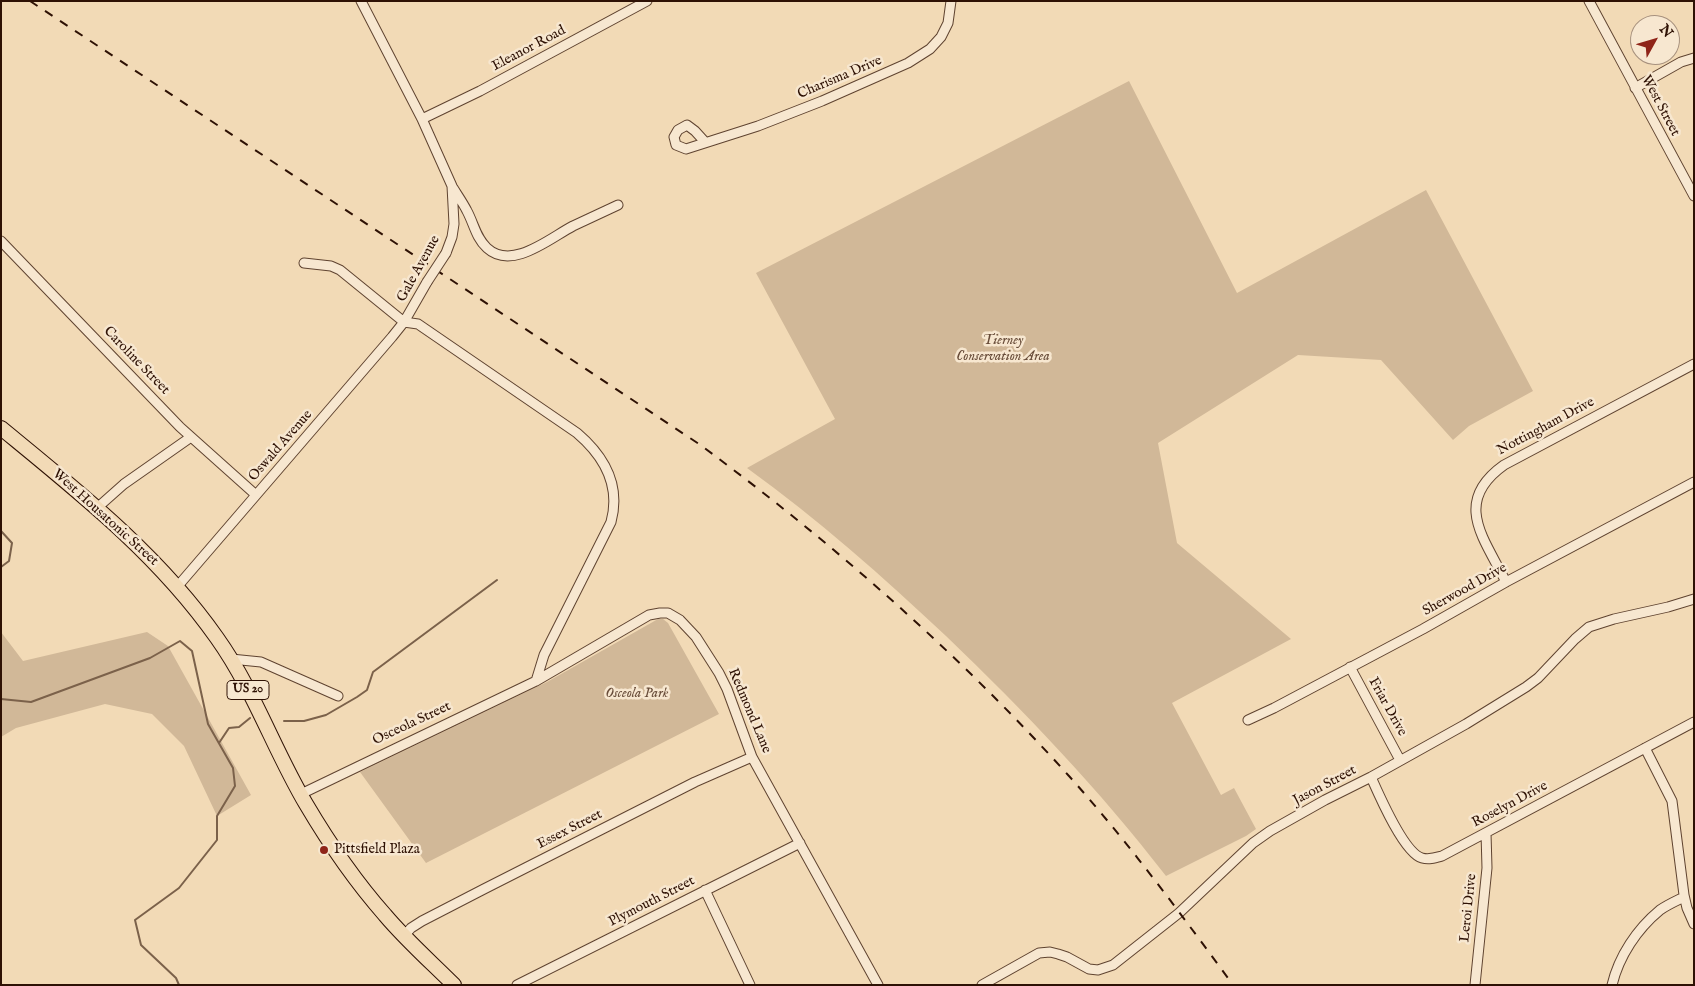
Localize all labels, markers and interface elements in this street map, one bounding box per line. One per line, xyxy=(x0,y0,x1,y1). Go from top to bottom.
north arrow xyxy=(1630,15,1680,65)
text: N xyxy=(1655,21,1677,42)
street label: Eleanor Road xyxy=(489,23,569,75)
street label: Charisma Drive xyxy=(795,53,885,103)
street label: West Street xyxy=(1637,73,1683,139)
street label: Gale Avenue xyxy=(394,233,444,305)
street label: Caroline Street xyxy=(99,324,173,398)
park label: Tierney Conservation Area xyxy=(956,333,1050,366)
street label: Nottingham Drive xyxy=(1495,394,1597,460)
street label: Oswald Avenue xyxy=(246,407,316,485)
street label: West Housatonic Street xyxy=(49,466,161,570)
street label: Sherwood Drive xyxy=(1420,560,1510,620)
street label: Redmond Lane xyxy=(724,666,774,756)
street label: Friar Drive xyxy=(1364,675,1410,739)
road number: US 20 xyxy=(227,680,269,700)
park label: Osceola Park xyxy=(606,686,668,702)
street label: Osceola Street xyxy=(370,699,454,749)
street label: Jason Street xyxy=(1291,762,1359,810)
street label: Roselyn Drive xyxy=(1469,778,1551,832)
street label: Essex Street xyxy=(535,806,605,854)
place label: Pittsfield Plaza xyxy=(334,842,420,858)
marker: Pittsfield Plaza xyxy=(318,844,330,856)
street label: Plymouth Street xyxy=(606,873,698,931)
street label: Leroi Drive xyxy=(1457,873,1481,943)

